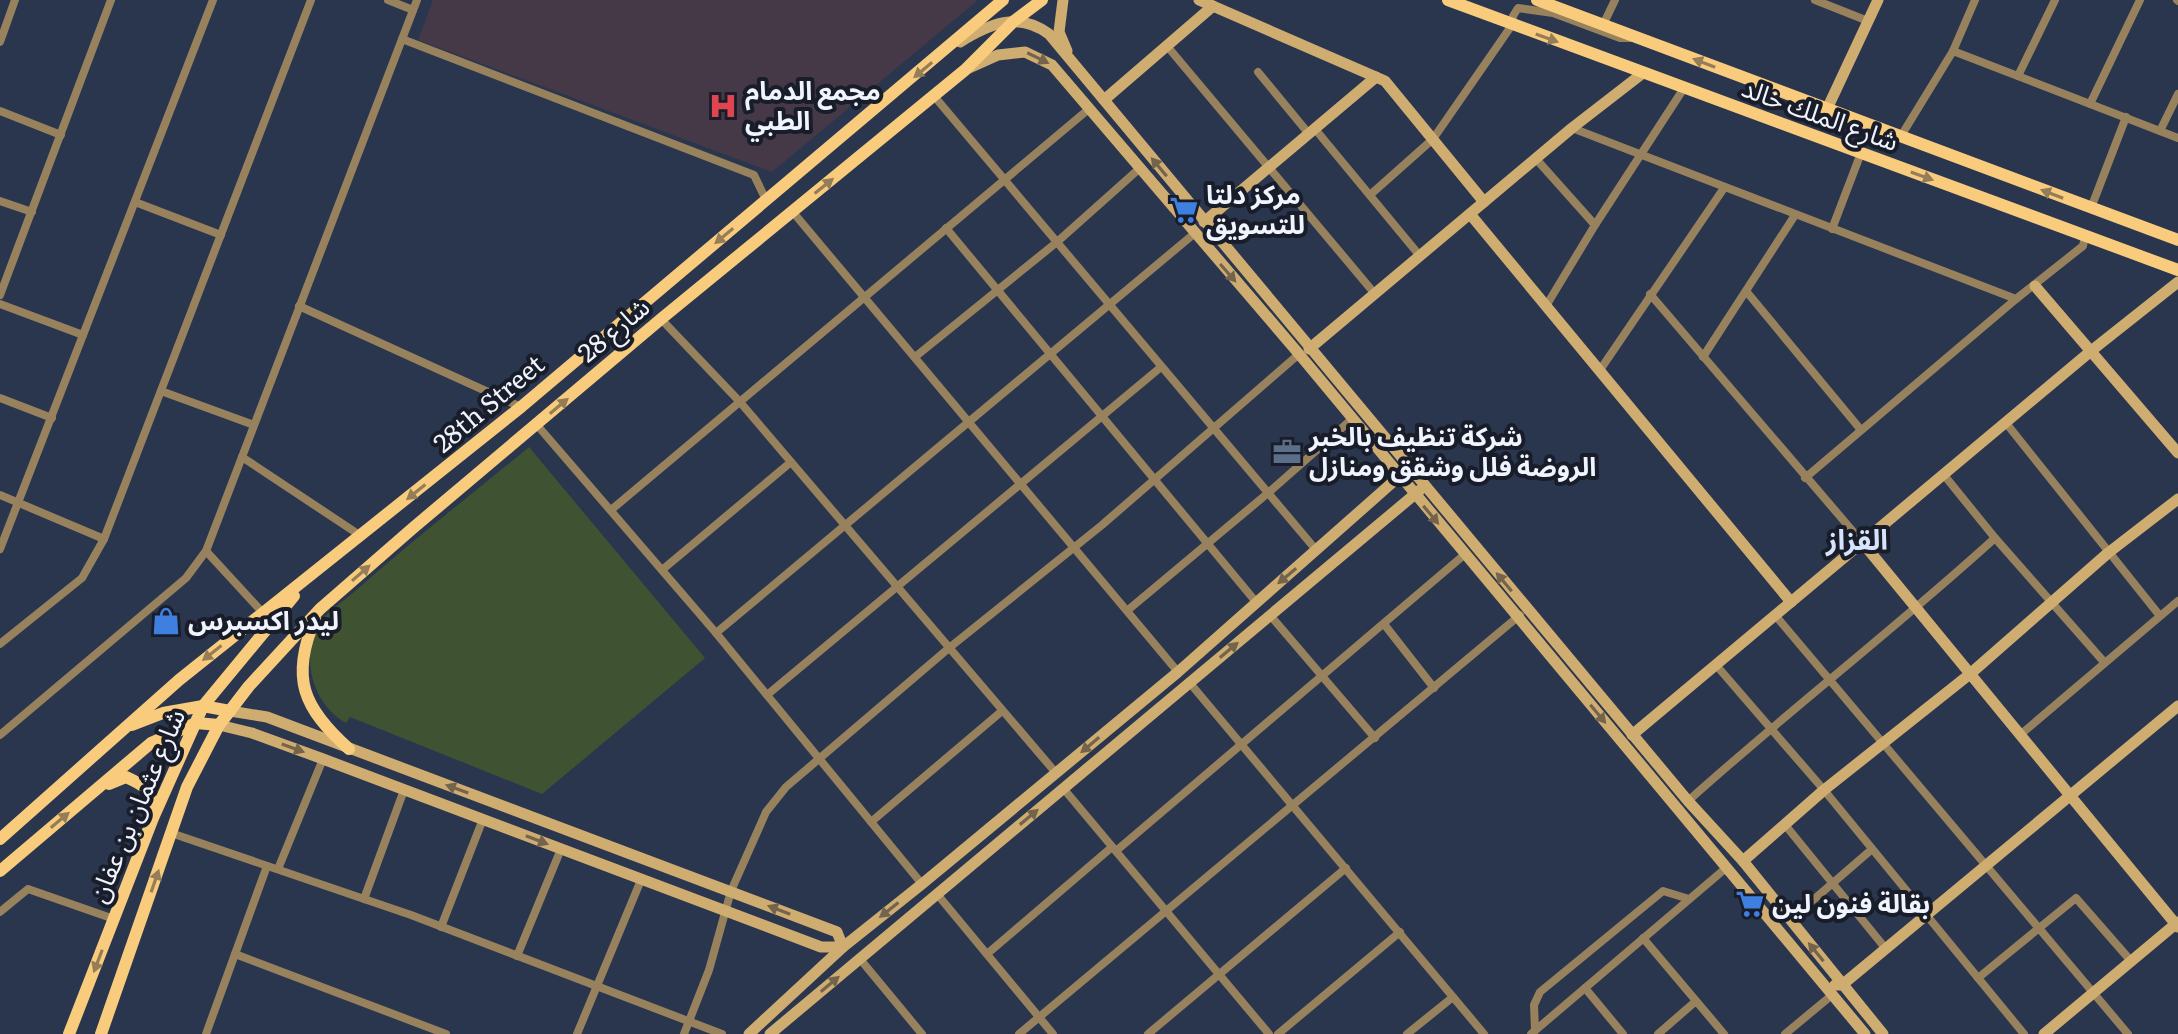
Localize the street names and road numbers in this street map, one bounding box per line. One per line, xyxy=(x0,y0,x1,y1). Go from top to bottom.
street label: شارع الملك خالد xyxy=(1736,66,1905,161)
street label: شارع 28 xyxy=(568,286,658,371)
street label: 28th Street xyxy=(423,344,552,460)
street label: شارع عثمان بن عفان xyxy=(76,702,195,909)

